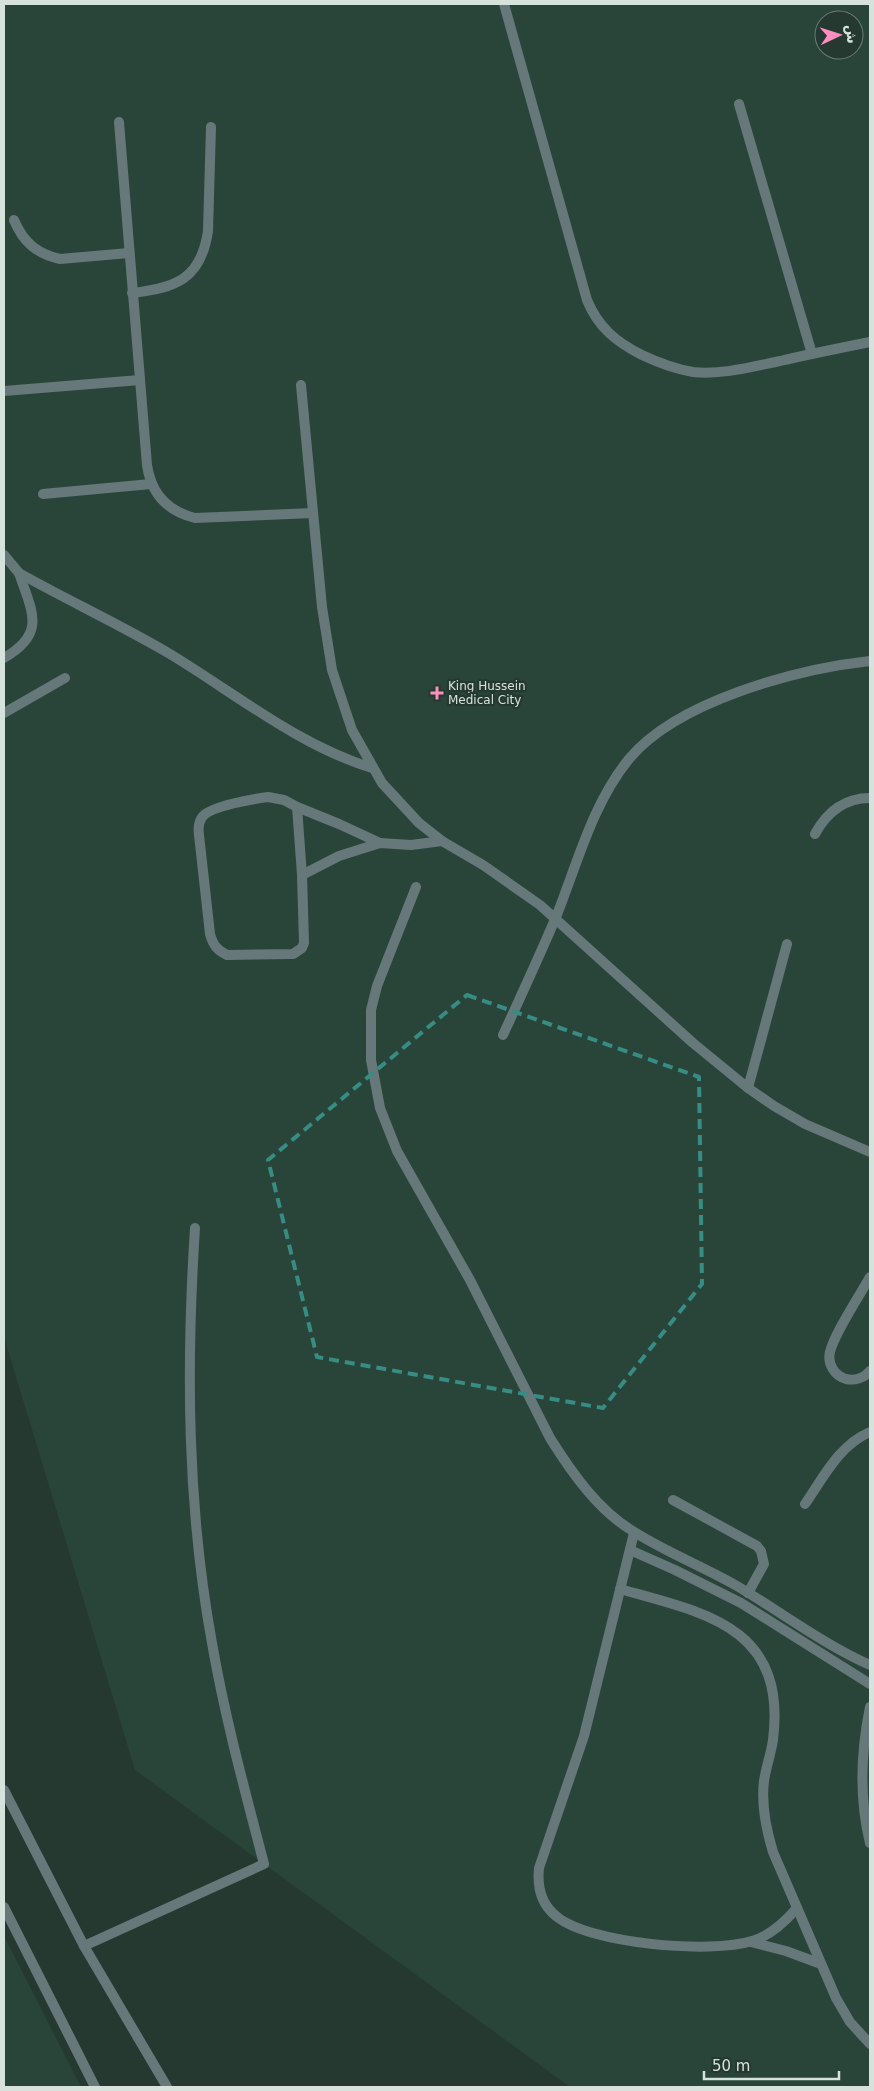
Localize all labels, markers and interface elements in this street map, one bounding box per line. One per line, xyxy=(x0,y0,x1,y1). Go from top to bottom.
north arrow xyxy=(814,10,864,60)
text: ش xyxy=(843,24,861,44)
place label: King Hussein Medical City xyxy=(448,679,526,707)
marker: King Hussein Medical City xyxy=(430,686,444,700)
scale bar xyxy=(704,2048,839,2080)
text: 50 m xyxy=(712,2057,750,2075)

